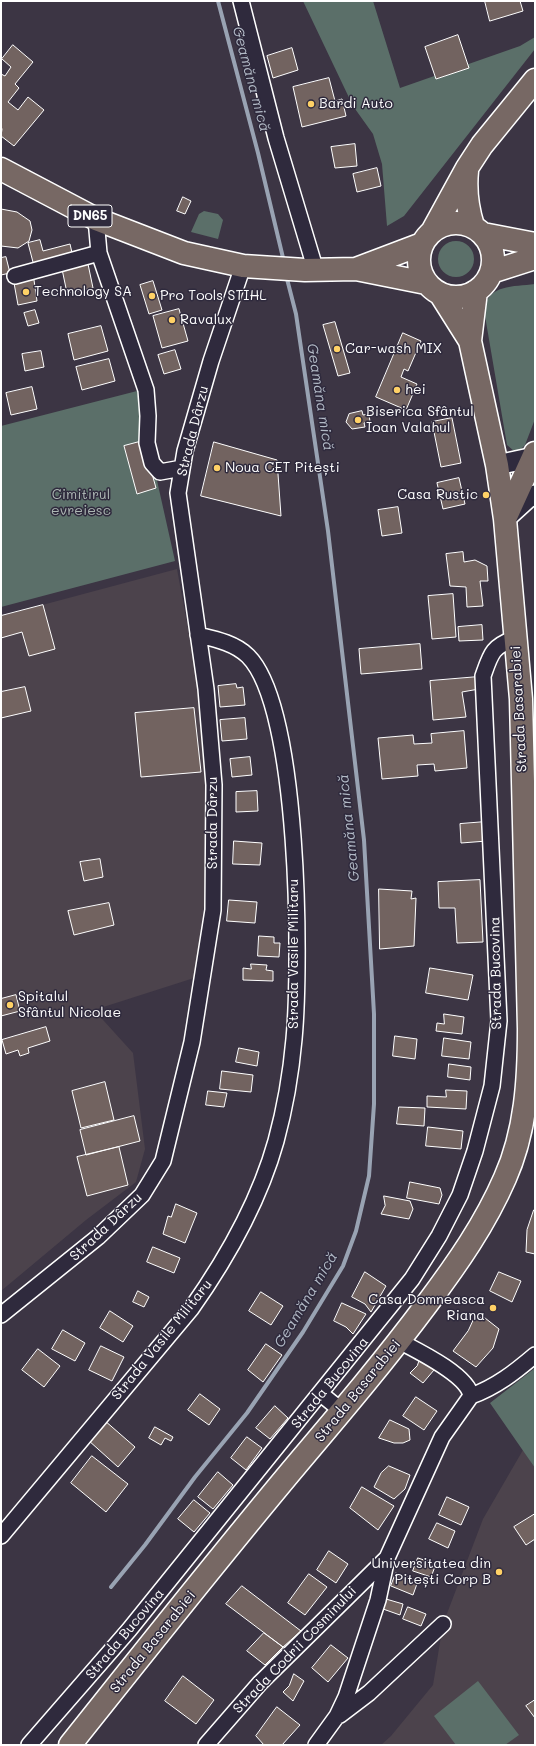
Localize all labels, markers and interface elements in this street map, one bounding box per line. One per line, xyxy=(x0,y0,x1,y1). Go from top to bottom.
water label: Geamăna mică xyxy=(228,24,274,134)
place label: Bardi Auto xyxy=(319,96,393,112)
marker: Bardi Auto xyxy=(306,99,316,109)
road number: DN65 xyxy=(68,205,112,227)
place label: Technology SA xyxy=(34,284,132,300)
marker: Technology SA xyxy=(21,287,31,297)
place label: Pro Tools STIHL xyxy=(160,288,267,304)
marker: Pro Tools STIHL xyxy=(147,291,157,301)
place label: Ravalux xyxy=(180,312,232,328)
marker: Ravalux xyxy=(167,315,177,325)
place label: Car-wash MIX xyxy=(345,341,442,357)
water label: Geamăna mică xyxy=(303,342,337,452)
marker: Car-wash MIX xyxy=(332,344,342,354)
place label: hei xyxy=(405,382,426,398)
street label: Strada Dârzu xyxy=(174,384,212,478)
marker: hei xyxy=(392,385,402,395)
place label: Biserica Sfântul Ioan Valahul xyxy=(366,404,474,436)
marker: Biserica Sfântul Ioan Valahul xyxy=(353,415,363,425)
place label: Noua CET Pitești xyxy=(225,460,340,476)
marker: Noua CET Pitești xyxy=(212,463,222,473)
park label: Cimitirul evreiesc xyxy=(51,487,111,520)
place label: Casa Rustic xyxy=(397,487,478,503)
marker: Casa Rustic xyxy=(481,490,491,500)
street label: Strada Basarabiei xyxy=(507,645,531,773)
water label: Geamăna mică xyxy=(334,773,364,883)
street label: Strada Dârzu xyxy=(205,777,221,869)
street label: Strada Vasile Militaru xyxy=(286,879,302,1029)
street label: Strada Bucovina xyxy=(487,916,505,1030)
place label: Spitalul Sfântul Nicolae xyxy=(18,989,121,1022)
marker: Spitalul Sfântul Nicolae xyxy=(5,1000,15,1010)
street label: Strada Dârzu xyxy=(66,1189,146,1265)
water label: Geamăna mică xyxy=(270,1249,342,1351)
street label: Strada Vasile Militaru xyxy=(108,1276,216,1404)
place label: Casa Domneasca Riana xyxy=(368,1292,485,1324)
marker: Casa Domneasca Riana xyxy=(488,1303,498,1313)
street label: Strada Bucovina xyxy=(288,1334,372,1432)
street label: Strada Basarabiei xyxy=(312,1336,404,1446)
place label: Universitatea din Pitești Corp B xyxy=(372,1556,491,1588)
marker: Universitatea din Pitești Corp B xyxy=(494,1567,504,1577)
street label: Strada Codrii Cosminului xyxy=(230,1583,360,1717)
street label: Strada Bucovina xyxy=(82,1585,168,1683)
street label: Strada Basarabiei xyxy=(107,1587,199,1697)

